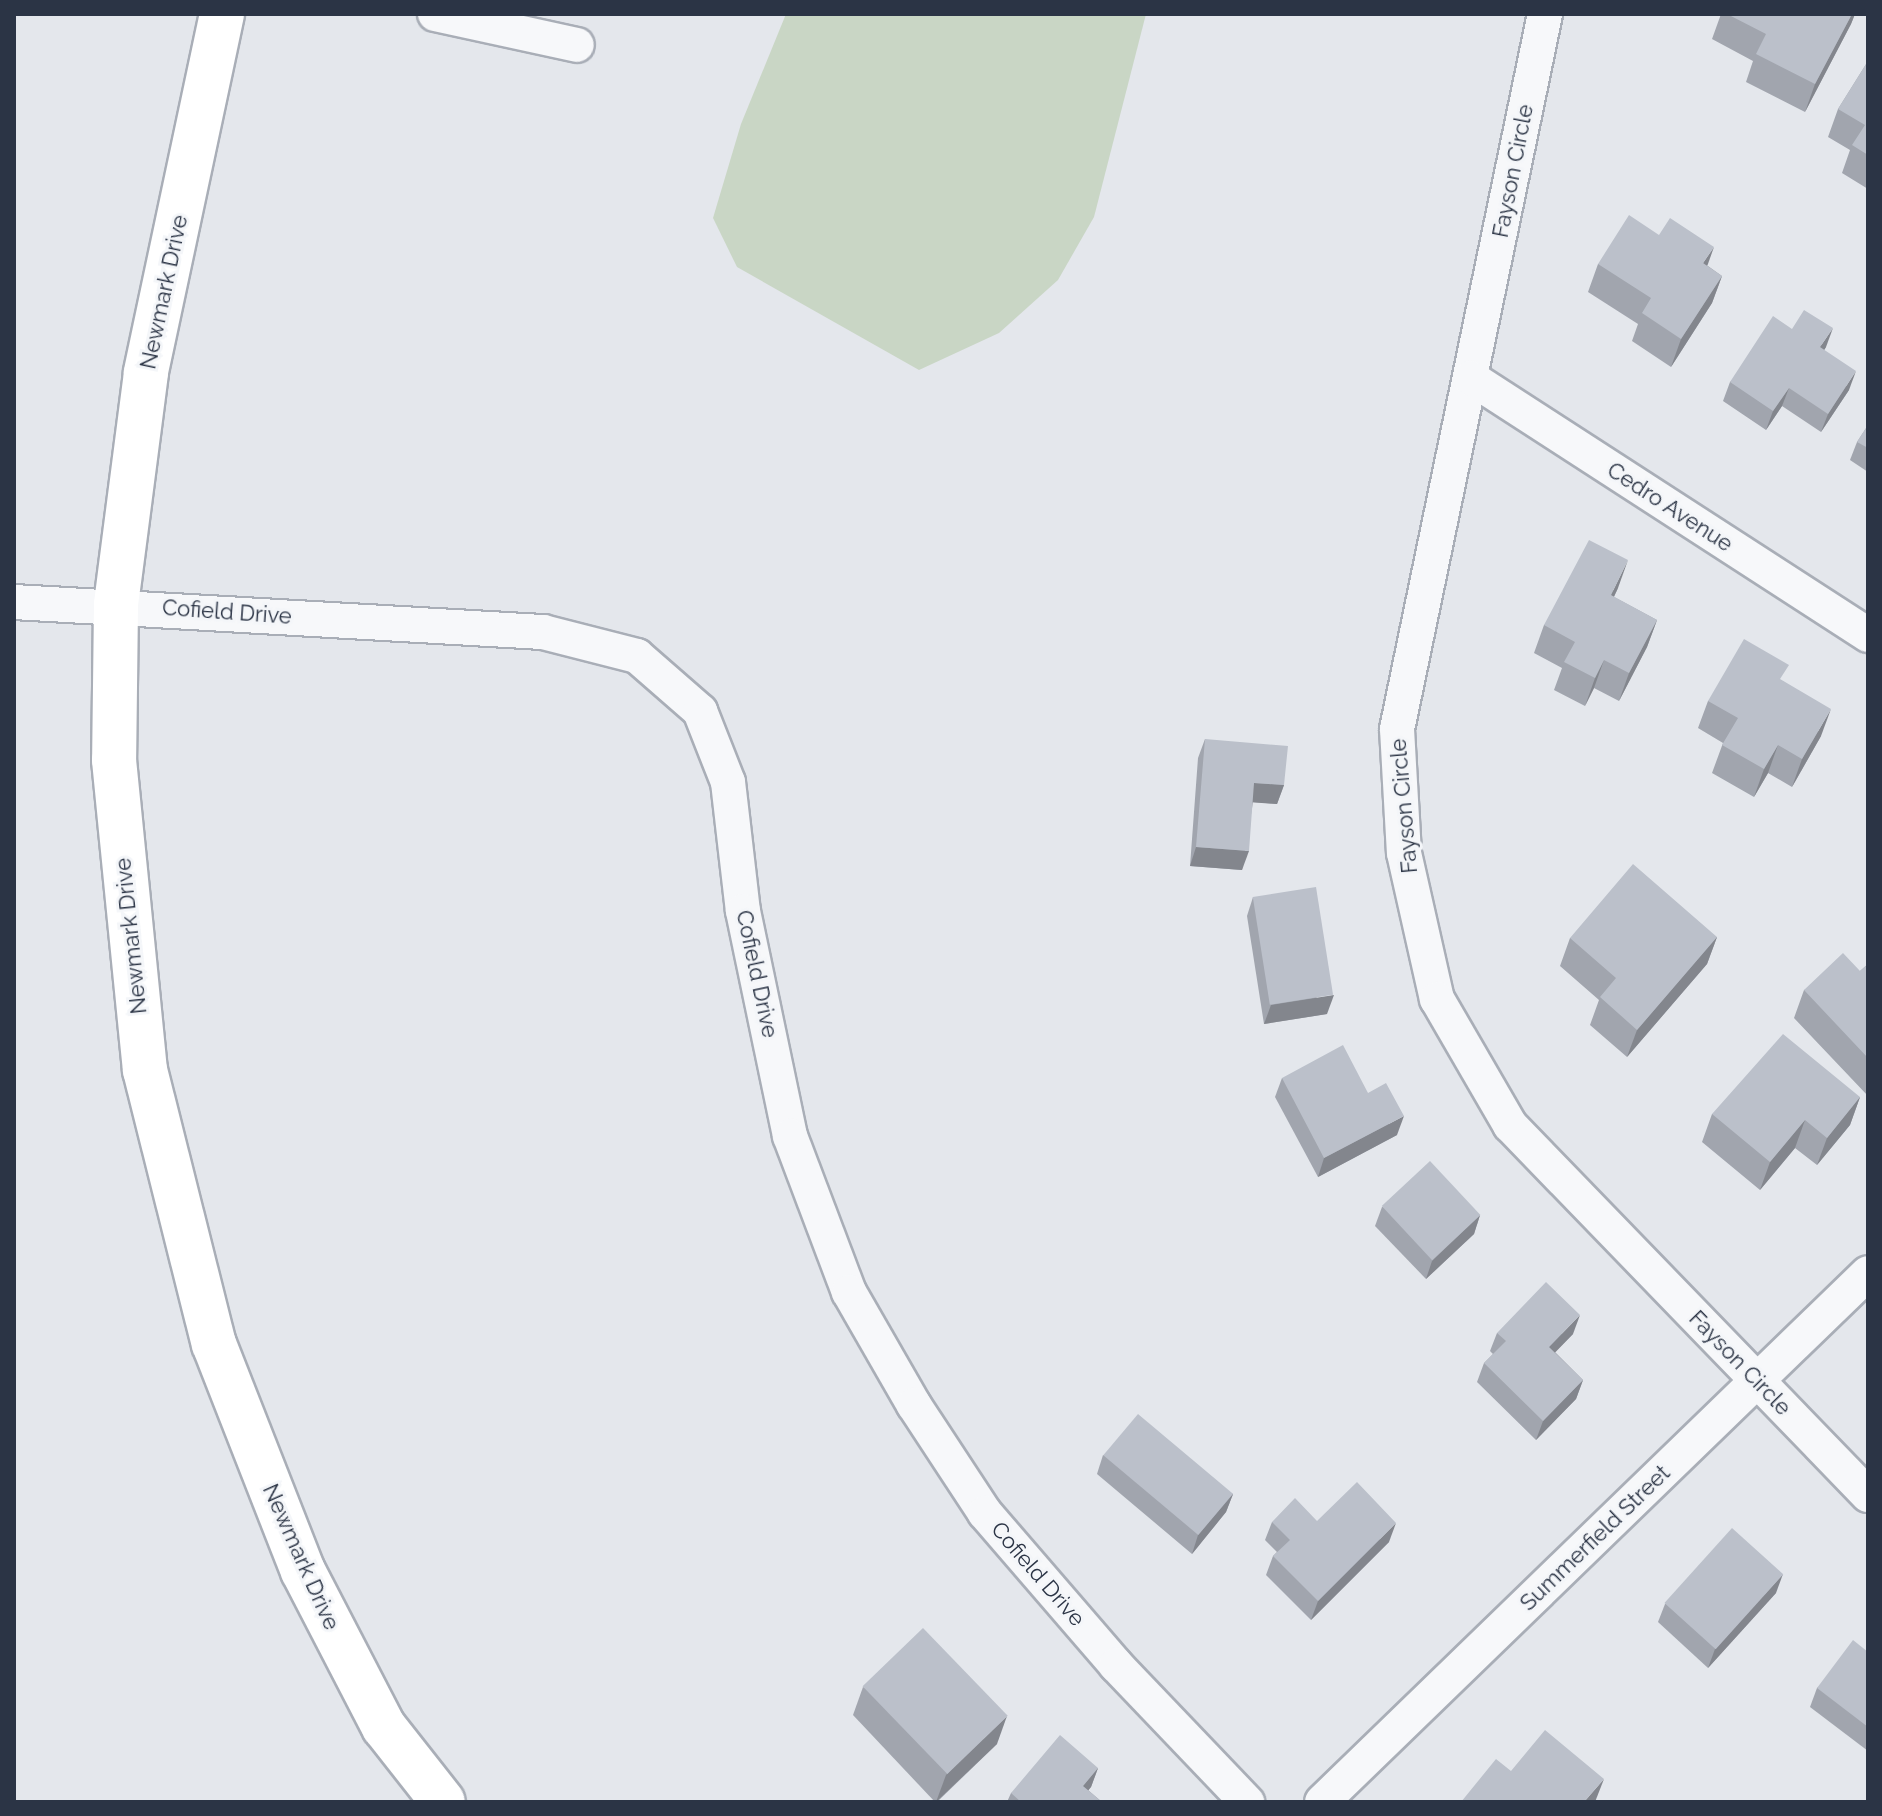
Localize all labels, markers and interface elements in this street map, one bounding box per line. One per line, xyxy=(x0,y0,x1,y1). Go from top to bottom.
street label: Fayson Circle xyxy=(1487,102,1539,240)
street label: Newmark Drive xyxy=(135,212,193,372)
street label: Cedro Avenue xyxy=(1602,456,1738,558)
street label: Cofield Drive xyxy=(161,594,293,630)
street label: Fayson Circle xyxy=(1385,738,1423,874)
street label: Newmark Drive xyxy=(110,857,152,1015)
street label: Cofield Drive xyxy=(731,908,783,1040)
street label: Fayson Circle xyxy=(1684,1305,1796,1421)
street label: Summerfield Street xyxy=(1515,1460,1675,1616)
street label: Newmark Drive xyxy=(257,1480,345,1634)
street label: Cofield Drive xyxy=(985,1516,1091,1632)

